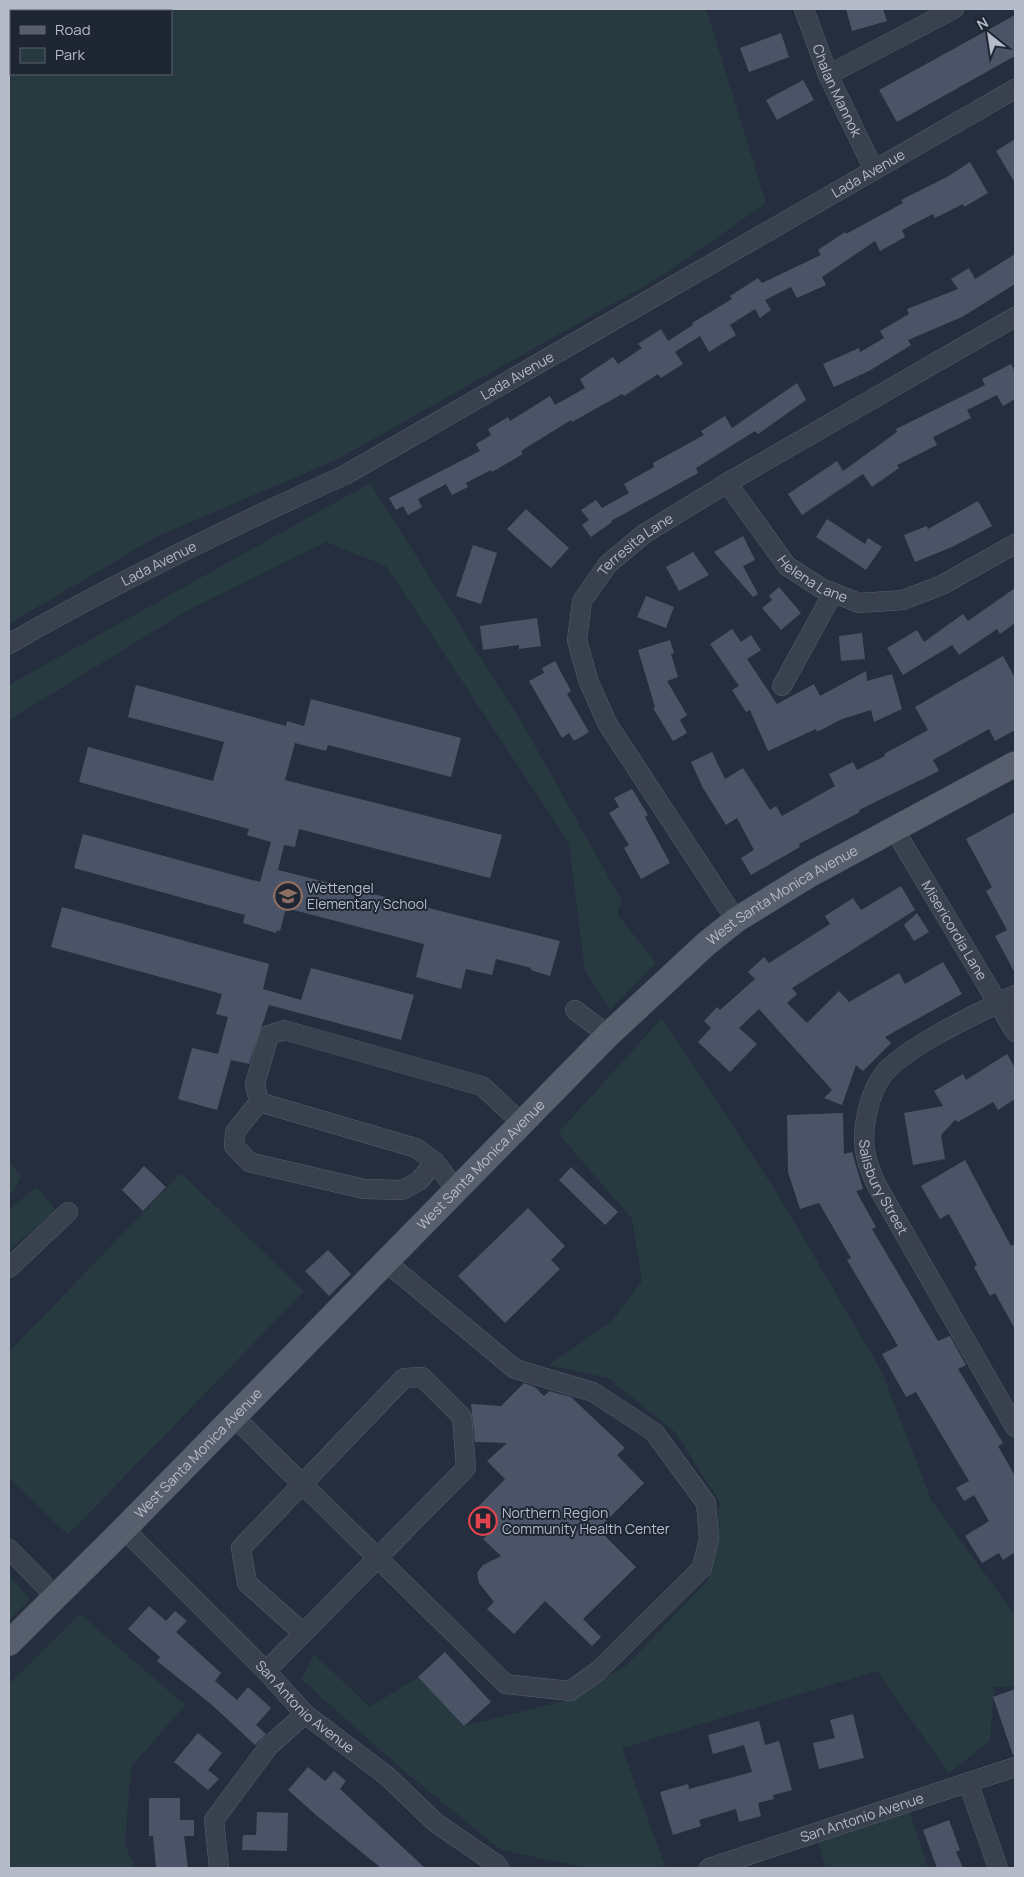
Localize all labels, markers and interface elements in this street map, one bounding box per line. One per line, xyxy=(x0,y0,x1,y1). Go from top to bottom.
legend xyxy=(10,10,172,75)
north arrow xyxy=(964,10,1014,60)
text: N xyxy=(973,13,991,34)
text: Road xyxy=(55,19,91,40)
street label: Chalan Mannok xyxy=(809,41,867,141)
text: Park xyxy=(55,44,85,65)
street label: Lada Avenue xyxy=(828,145,908,202)
street label: Lada Avenue xyxy=(477,347,557,404)
street label: Terresita Lane xyxy=(593,508,676,579)
street label: Lada Avenue xyxy=(118,536,199,590)
street label: Helena Lane xyxy=(773,551,851,607)
street label: West Santa Monica Avenue xyxy=(702,841,861,949)
street label: Misericordia Lane xyxy=(918,877,992,984)
place label: Wettengel Elementary School xyxy=(307,878,427,913)
school or university icon: Wettengel Elementary School xyxy=(273,881,303,911)
street label: West Santa Monica Avenue xyxy=(413,1095,549,1234)
street label: Salisbury Street xyxy=(855,1139,913,1238)
street label: West Santa Monica Avenue xyxy=(130,1384,266,1522)
place label: Northern Region Community Health Center xyxy=(502,1503,670,1538)
hospital icon: Northern Region Community Health Center xyxy=(468,1506,498,1536)
street label: San Antonio Avenue xyxy=(252,1656,359,1757)
street label: San Antonio Avenue xyxy=(797,1788,926,1846)

